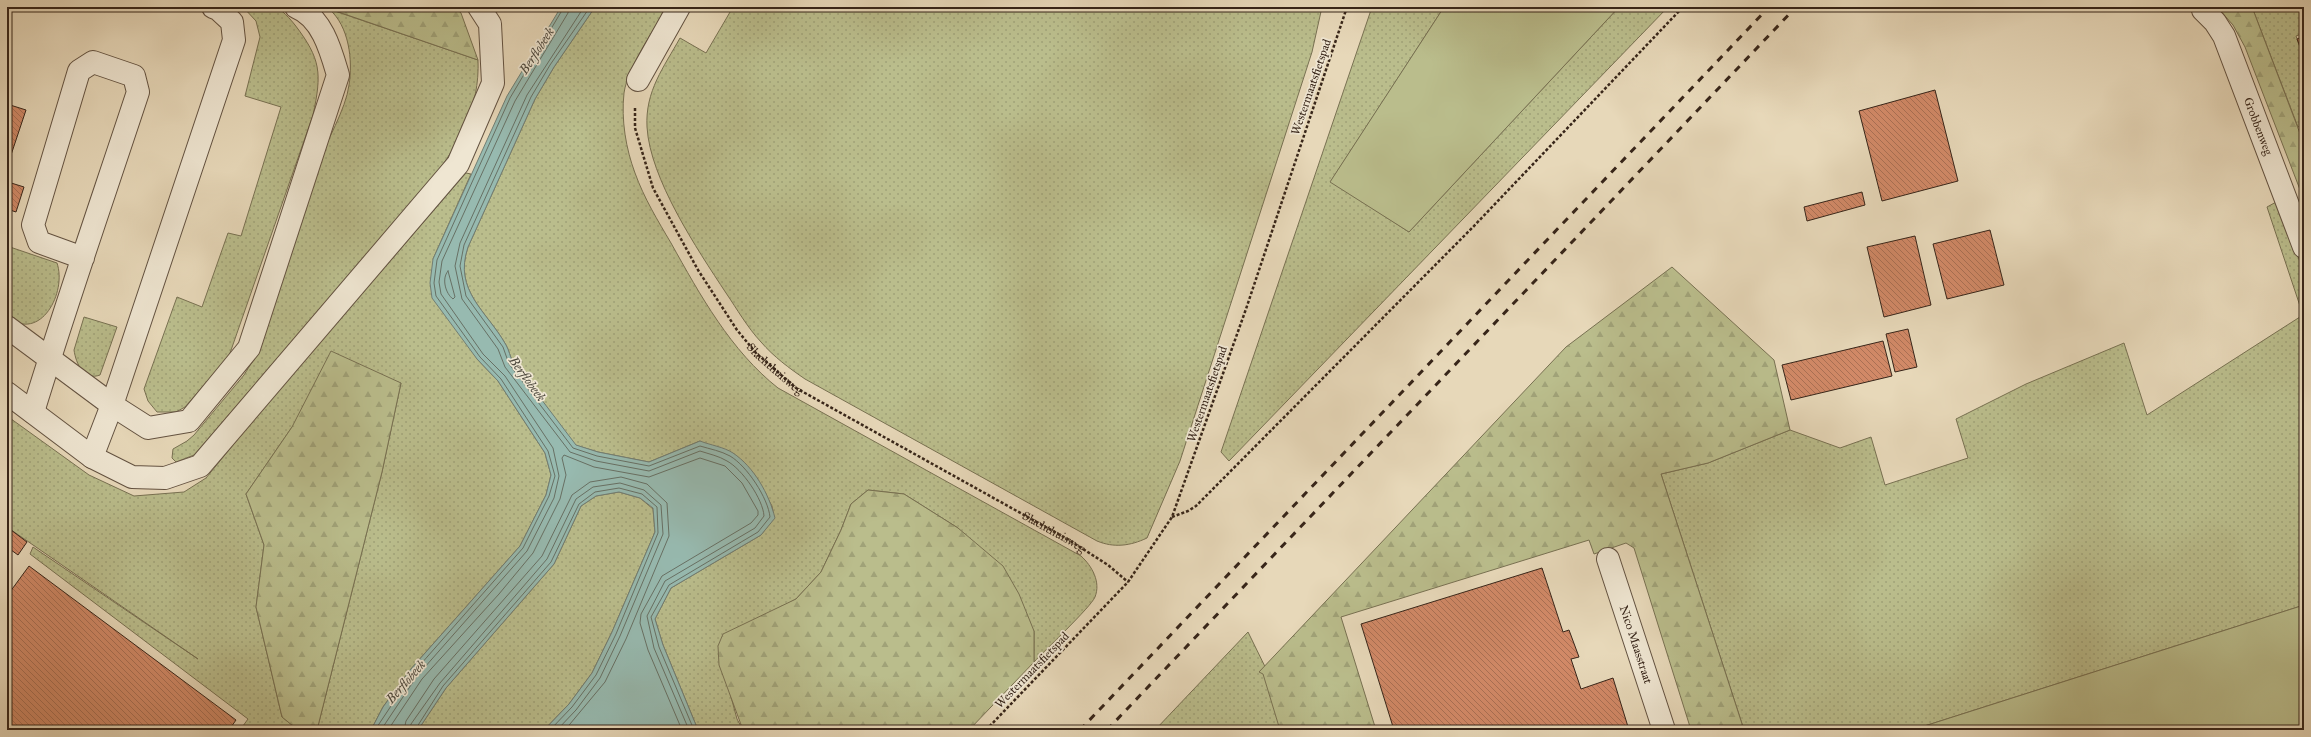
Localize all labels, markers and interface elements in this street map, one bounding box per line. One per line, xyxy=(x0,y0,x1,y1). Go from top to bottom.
water label: Berflobeek xyxy=(516,25,558,78)
street label: Westermaatsfietspad xyxy=(1288,37,1334,137)
street label: Grobbenweg xyxy=(2241,95,2276,158)
street label: Slachthuisweg xyxy=(744,340,805,398)
street label: Westermaatsfietspad xyxy=(1184,344,1230,444)
water label: Berflobeek xyxy=(505,352,549,405)
street label: Slachthuisweg xyxy=(1020,508,1088,557)
street label: Nico Maasstraat xyxy=(1617,604,1656,686)
street label: Westermaatsfietspad xyxy=(992,629,1072,711)
water label: Berflobeek xyxy=(382,657,429,708)

